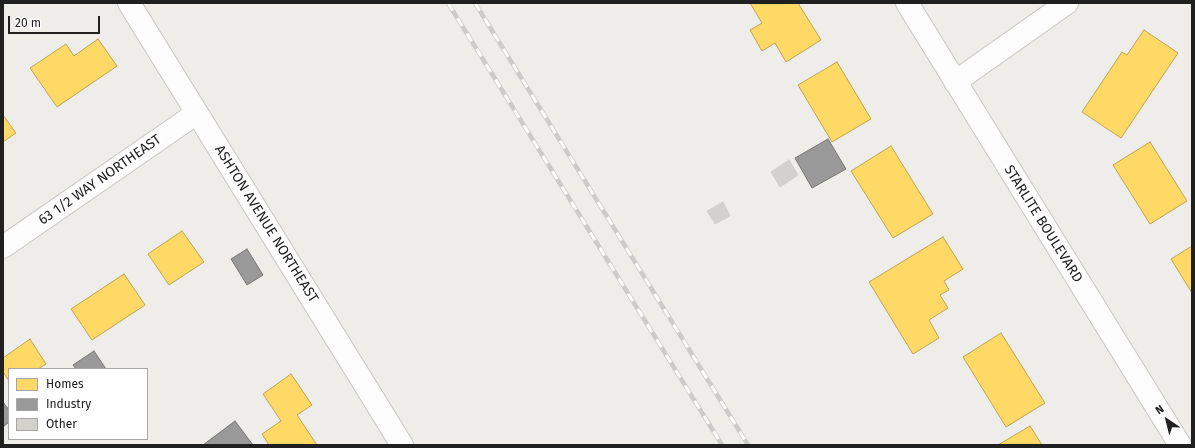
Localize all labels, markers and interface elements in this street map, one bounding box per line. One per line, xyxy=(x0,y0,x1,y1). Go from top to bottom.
scale bar xyxy=(10,8,102,34)
text: 20 m xyxy=(15,16,41,30)
street label: 63 1/2 WAY NORTHEAST xyxy=(35,131,165,229)
street label: ASHTON AVENUE NORTHEAST xyxy=(211,142,321,306)
street label: STARLITE BOULEVARD xyxy=(1000,162,1086,286)
legend xyxy=(8,368,148,440)
text: Homes xyxy=(46,377,84,391)
text: Industry xyxy=(46,397,91,411)
north arrow xyxy=(1147,400,1187,440)
text: N xyxy=(1153,402,1167,417)
text: Other xyxy=(46,417,77,431)

